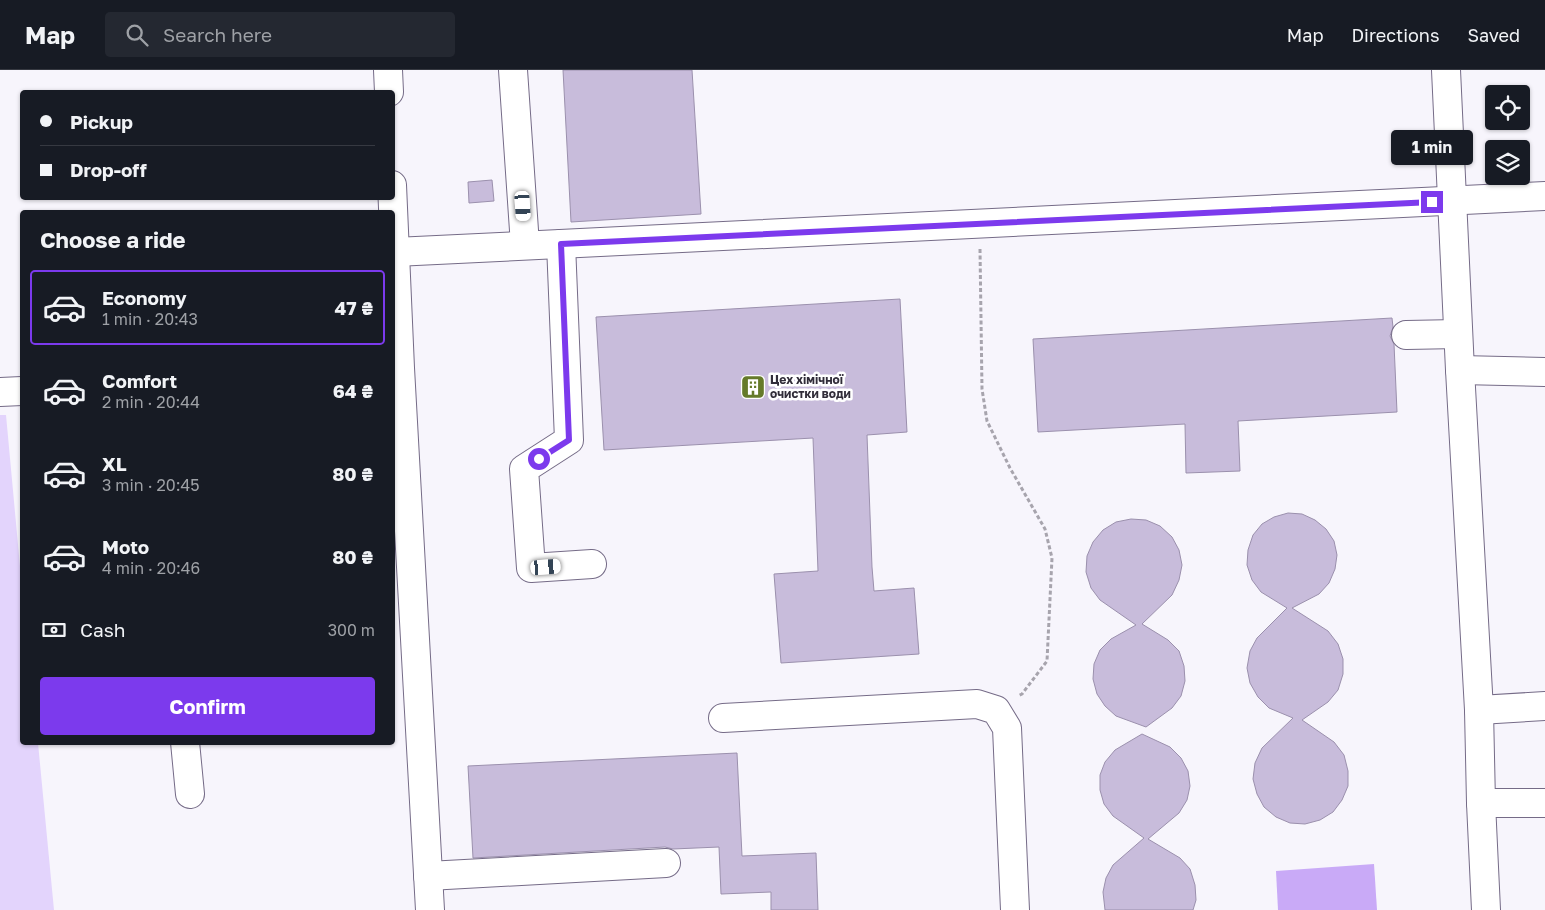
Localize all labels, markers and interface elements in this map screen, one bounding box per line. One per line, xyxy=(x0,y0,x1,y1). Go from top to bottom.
search box xyxy=(105,12,455,57)
text: Map xyxy=(25,20,75,49)
icon: search xyxy=(123,21,151,49)
text: Search here xyxy=(163,23,272,46)
text: Map xyxy=(1287,24,1323,46)
text: Directions xyxy=(1351,24,1439,46)
text: Saved xyxy=(1467,24,1520,46)
map controls xyxy=(1485,85,1530,185)
button: locate xyxy=(1485,85,1530,130)
text: Pickup xyxy=(70,110,133,133)
callout: 1 min xyxy=(1391,129,1473,164)
text: 1 min xyxy=(1412,137,1452,157)
button: layers xyxy=(1485,140,1530,185)
text: Drop-off xyxy=(70,158,147,181)
car xyxy=(514,191,531,221)
route end xyxy=(1421,191,1443,213)
text: Choose a ride xyxy=(40,226,186,253)
icon: car xyxy=(42,285,87,330)
text: Economy xyxy=(102,286,187,309)
text: 47 ₴ xyxy=(334,296,373,319)
text: 1 min · 20:43 xyxy=(102,309,198,329)
icon: car xyxy=(42,368,87,413)
text: Comfort xyxy=(102,369,177,392)
place label: Цех хімічної очистки води xyxy=(770,372,851,401)
building icon: Цех хімічної очистки води xyxy=(740,374,766,400)
text: 64 ₴ xyxy=(333,379,373,402)
text: 2 min · 20:44 xyxy=(102,392,200,412)
route start xyxy=(528,448,550,470)
icon: car xyxy=(42,451,87,496)
text: XL xyxy=(102,452,127,475)
text: 80 ₴ xyxy=(332,462,373,485)
text: 3 min · 20:45 xyxy=(102,475,200,495)
icon: car xyxy=(42,534,87,579)
text: Moto xyxy=(102,535,149,558)
text: 80 ₴ xyxy=(332,545,373,568)
text: 4 min · 20:46 xyxy=(102,558,200,578)
car xyxy=(530,558,561,576)
icon: cash xyxy=(40,616,68,644)
text: Cash xyxy=(80,618,125,641)
text: 300 m xyxy=(328,620,375,640)
button: Confirm xyxy=(40,677,375,735)

